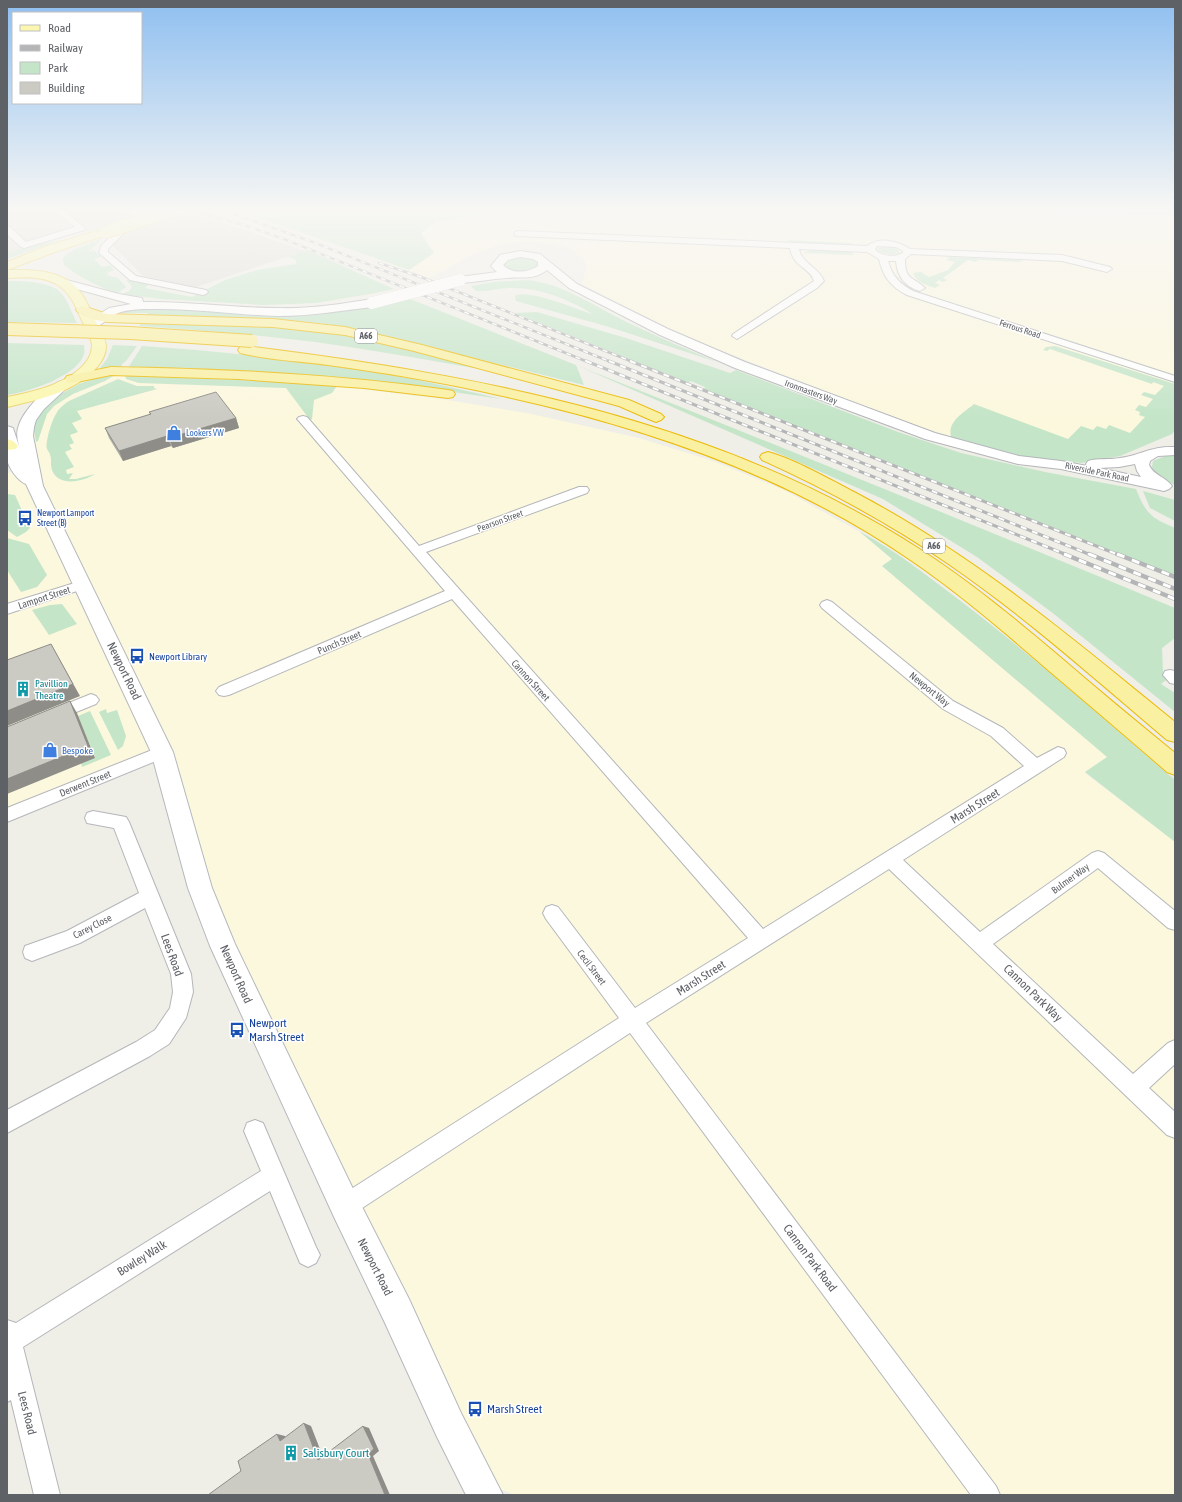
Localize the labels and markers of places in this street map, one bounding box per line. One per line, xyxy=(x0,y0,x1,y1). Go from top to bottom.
shop icon: Lookers VW xyxy=(165,424,183,442)
place label: Lookers VW xyxy=(186,428,224,438)
place label: Newport Lamport Street (B) xyxy=(37,508,95,528)
bus stop icon: Newport Lamport Street (B) xyxy=(16,509,34,527)
bus stop icon: Newport Library xyxy=(128,647,146,665)
place label: Newport Library xyxy=(149,651,207,662)
place label: Pavillion Theatre xyxy=(35,678,68,701)
building icon: Pavillion Theatre xyxy=(14,680,32,698)
shop icon: Bespoke xyxy=(41,741,59,759)
place label: Bespoke xyxy=(62,745,93,756)
place label: Newport Marsh Street xyxy=(249,1016,305,1044)
bus stop icon: Newport Marsh Street xyxy=(228,1021,246,1039)
bus stop icon: Marsh Street xyxy=(466,1400,484,1418)
place label: Marsh Street xyxy=(487,1402,543,1416)
building icon: Salisbury Court xyxy=(282,1444,300,1462)
place label: Salisbury Court xyxy=(303,1446,370,1460)

